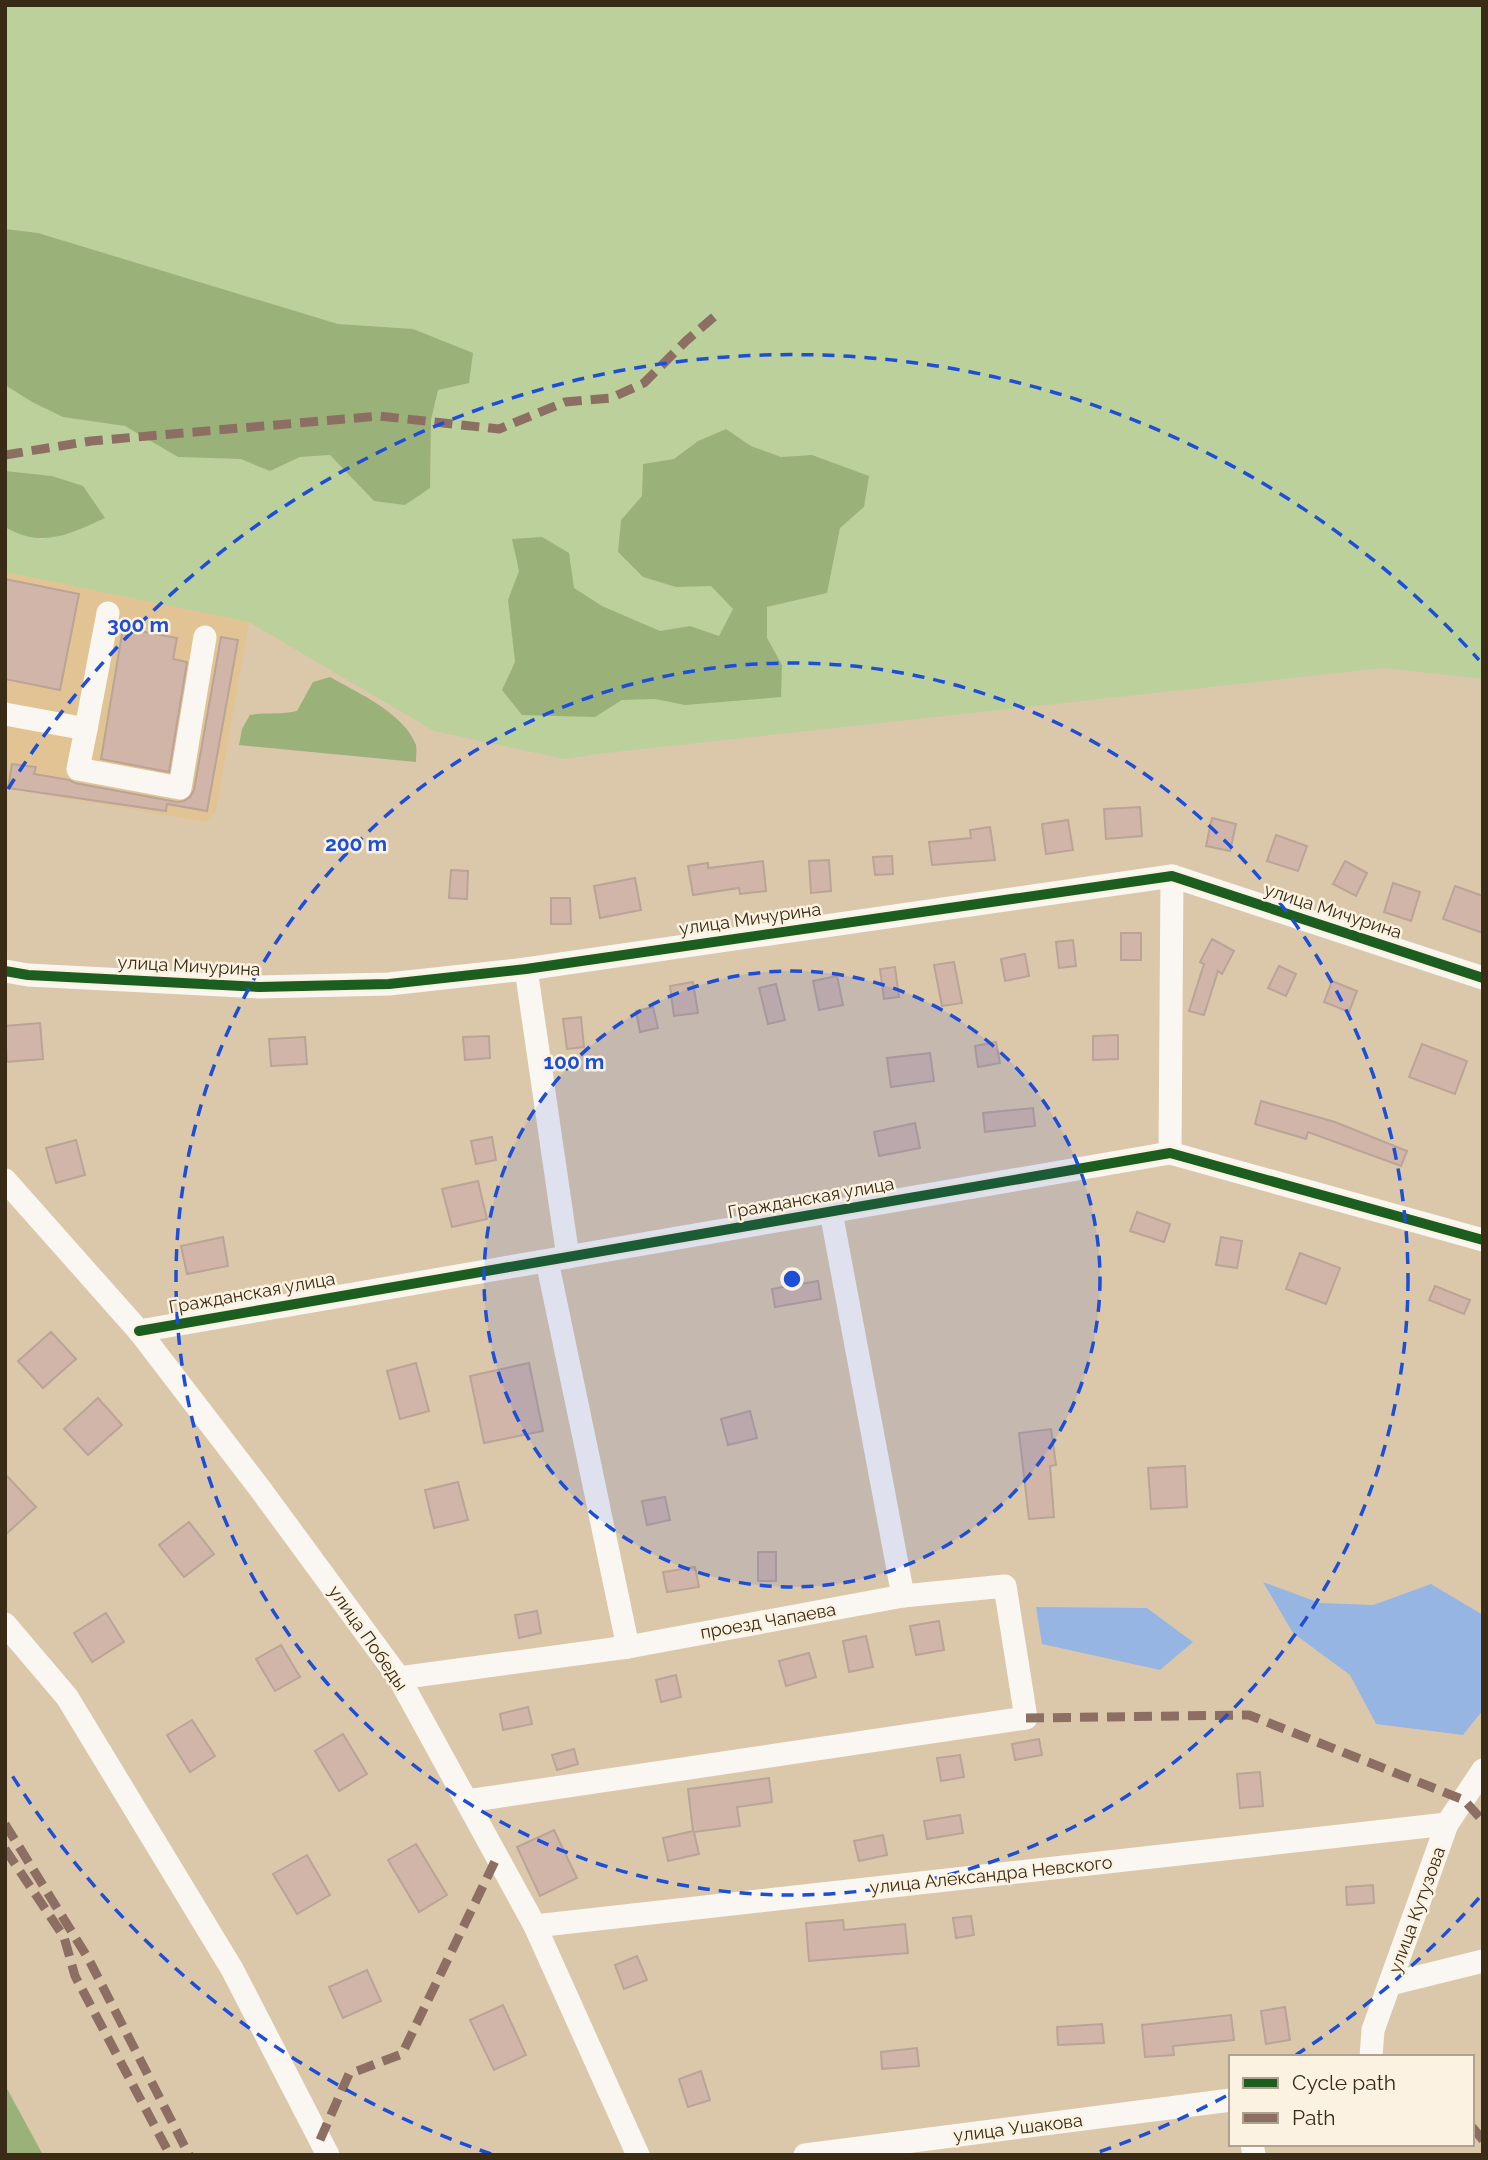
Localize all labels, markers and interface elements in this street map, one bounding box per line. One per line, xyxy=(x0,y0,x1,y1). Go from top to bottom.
text: 300 m xyxy=(107,612,169,637)
text: 200 m xyxy=(325,831,387,856)
street label: улица Мичурина xyxy=(1262,878,1404,943)
street label: улица Мичурина xyxy=(678,898,822,939)
street label: улица Мичурина xyxy=(117,951,261,980)
text: 100 m xyxy=(544,1049,604,1074)
street label: Гражданская улица xyxy=(726,1173,896,1222)
centre of rings xyxy=(780,1267,804,1291)
street label: Гражданская улица xyxy=(167,1268,337,1317)
street label: улица Победы xyxy=(324,1581,412,1694)
street label: проезд Чапаева xyxy=(698,1598,837,1643)
street label: улица Кутузова xyxy=(1384,1844,1449,1976)
street label: улица Александра Невского xyxy=(869,1851,1114,1898)
legend xyxy=(1229,2055,1474,2146)
text: Cycle path xyxy=(1292,2070,1396,2095)
text: Path xyxy=(1292,2105,1336,2130)
street label: улица Ушакова xyxy=(952,2109,1084,2146)

